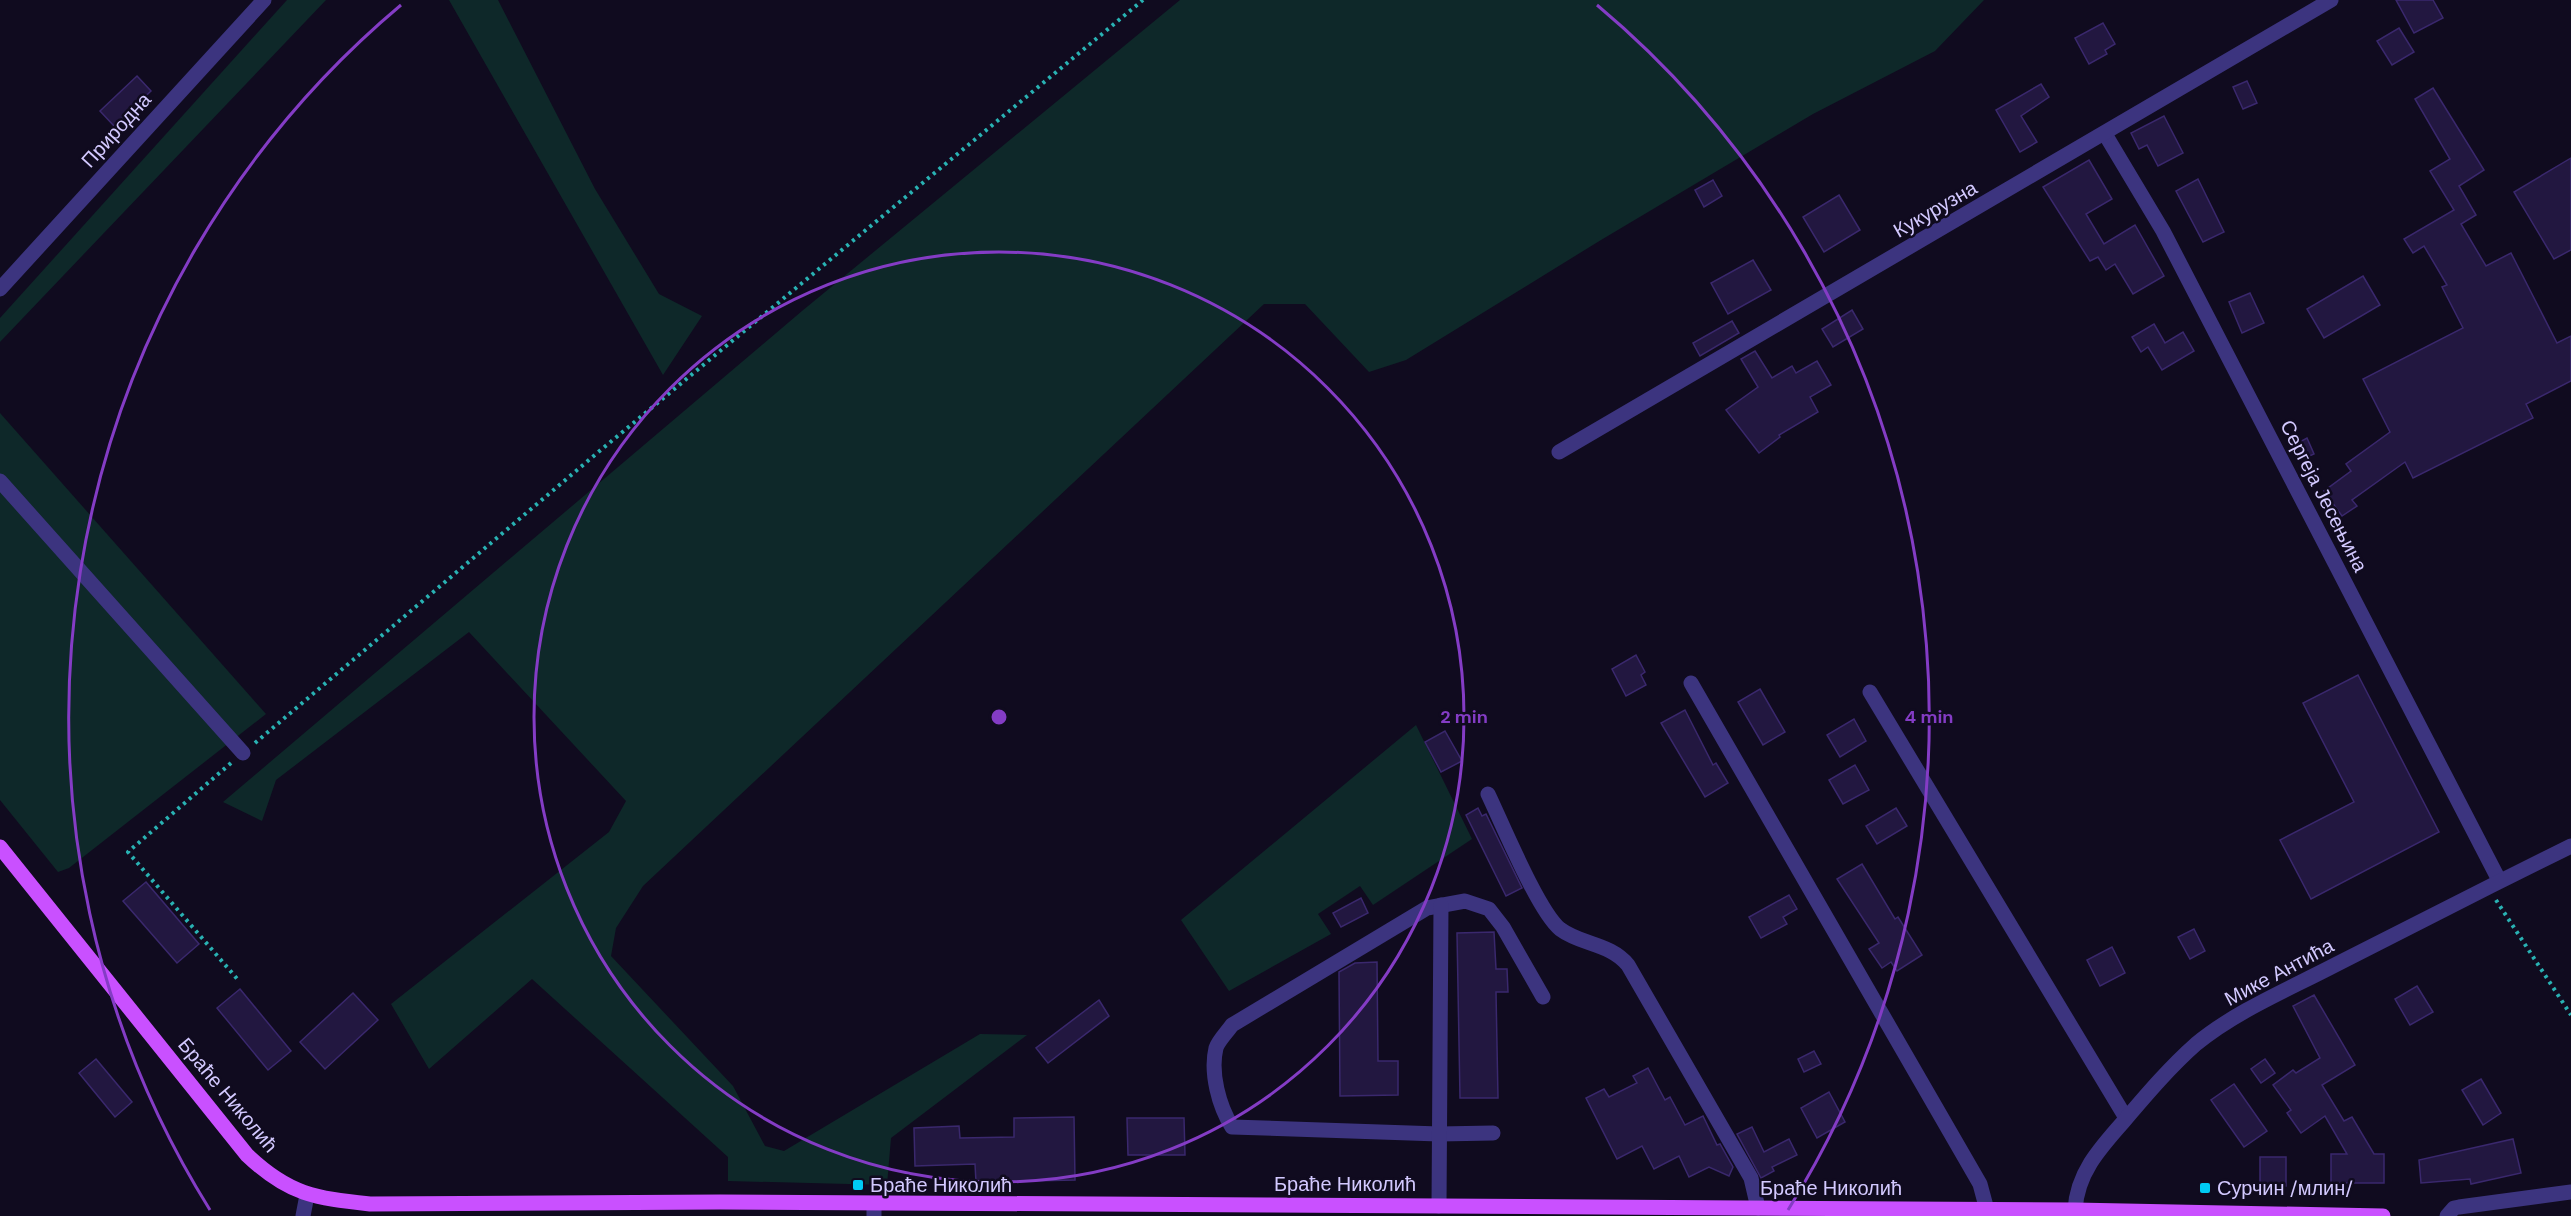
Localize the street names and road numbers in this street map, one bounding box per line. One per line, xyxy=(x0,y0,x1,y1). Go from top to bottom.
street label: Природна xyxy=(75,86,157,173)
street label: Кукурузна xyxy=(1888,174,1982,243)
street label: Сергеја Јесењина xyxy=(2274,416,2374,577)
street label: Мике Антића xyxy=(2220,932,2339,1012)
street label: Браће Николић xyxy=(172,1032,284,1158)
street label: Браће Николић xyxy=(1274,1171,1416,1197)
street label: Браће Николић xyxy=(1760,1175,1902,1201)

